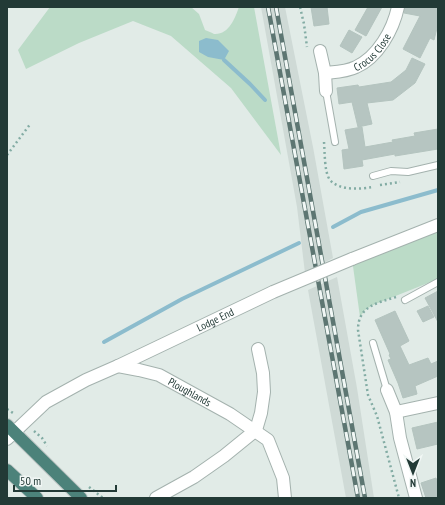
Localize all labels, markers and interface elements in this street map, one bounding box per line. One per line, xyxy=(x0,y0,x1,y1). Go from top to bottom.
street label: Crocus Close xyxy=(351,31,394,74)
street label: Lodge End xyxy=(194,305,236,334)
street label: Ploughlands xyxy=(166,374,214,409)
north arrow xyxy=(393,453,433,493)
scale bar xyxy=(14,467,116,493)
text: 50 m xyxy=(20,473,41,488)
text: N xyxy=(410,476,416,490)

